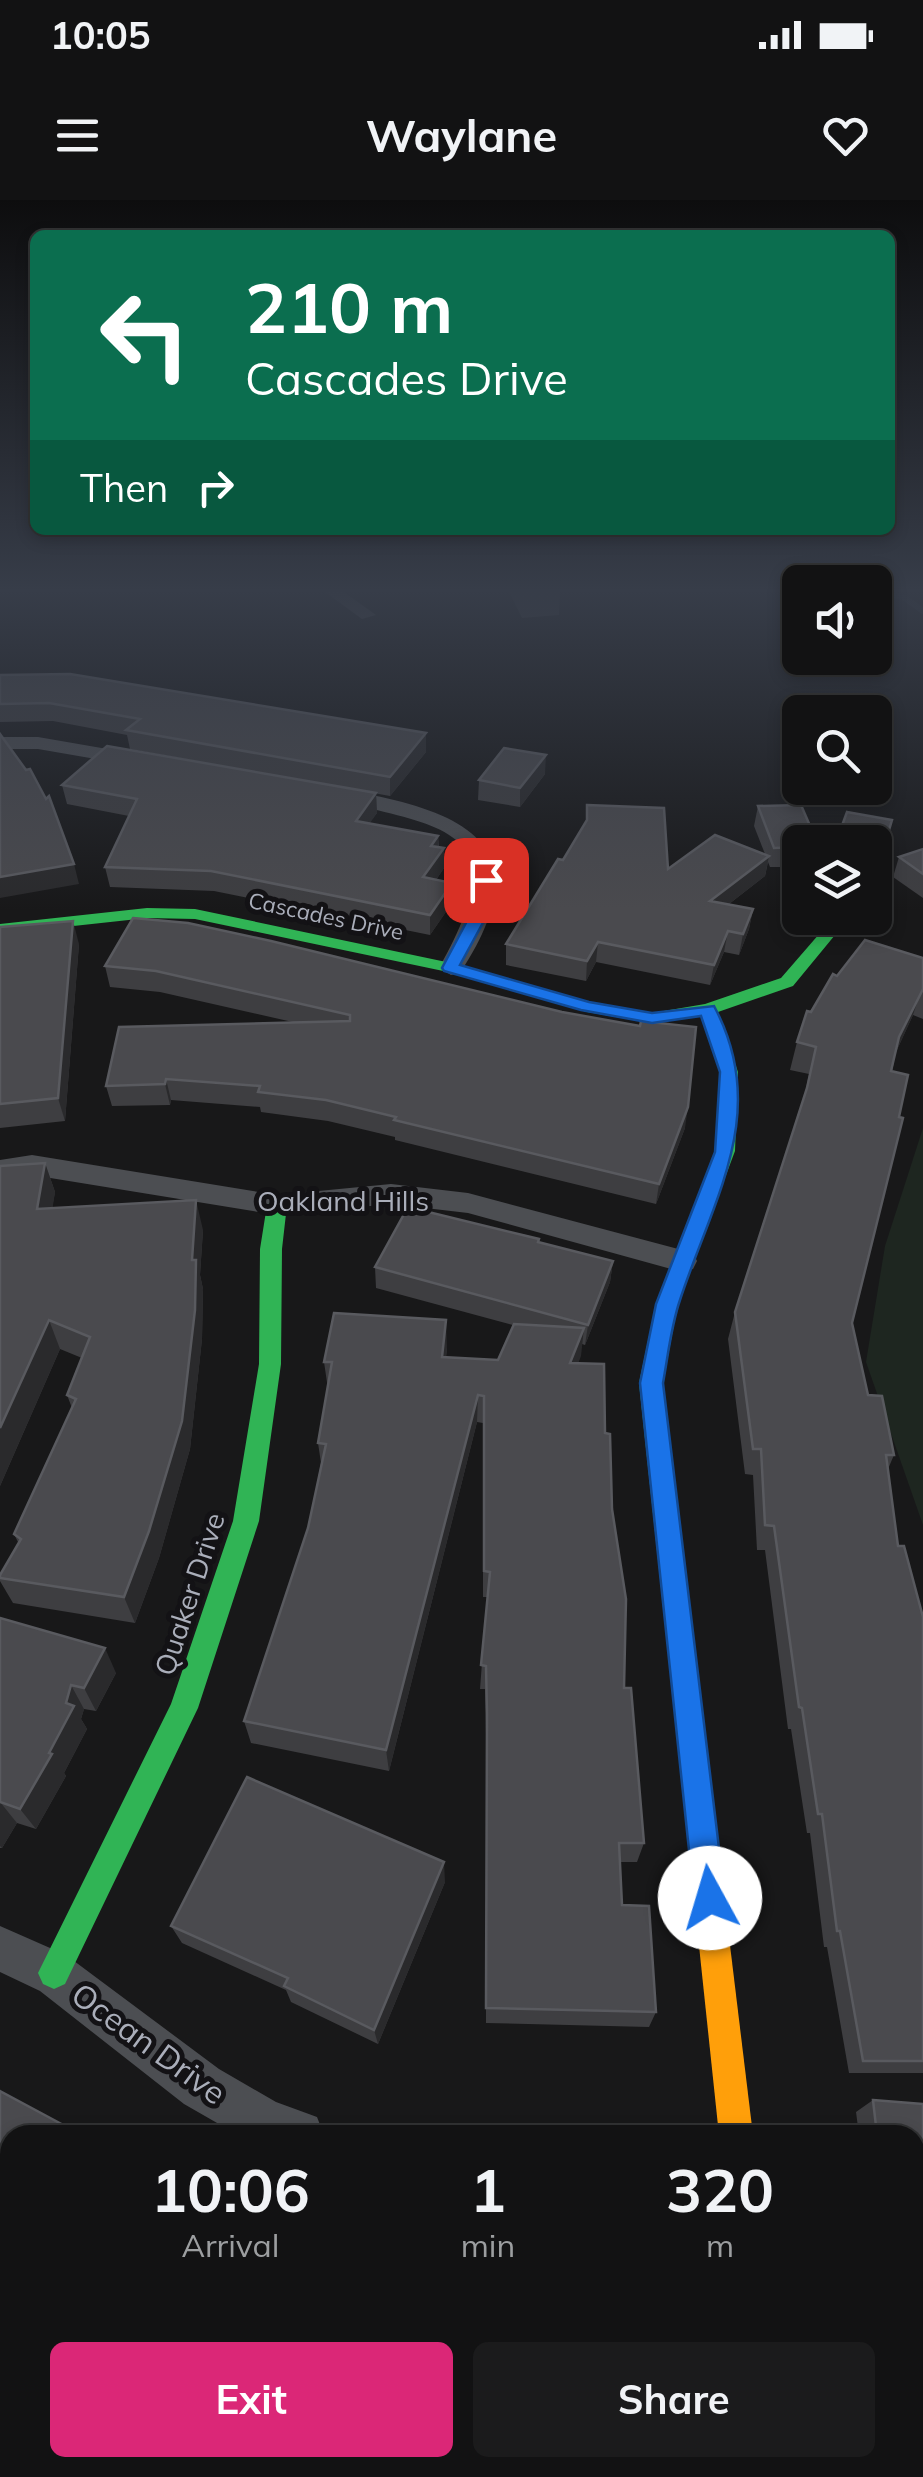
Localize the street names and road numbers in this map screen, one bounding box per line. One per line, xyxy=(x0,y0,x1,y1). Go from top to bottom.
street label: Cascades Drive xyxy=(246,886,406,946)
street label: Oakland Hills xyxy=(257,1183,429,1218)
street label: Quaker Drive xyxy=(146,1508,232,1680)
street label: Ocean Drive xyxy=(64,1974,234,2112)

